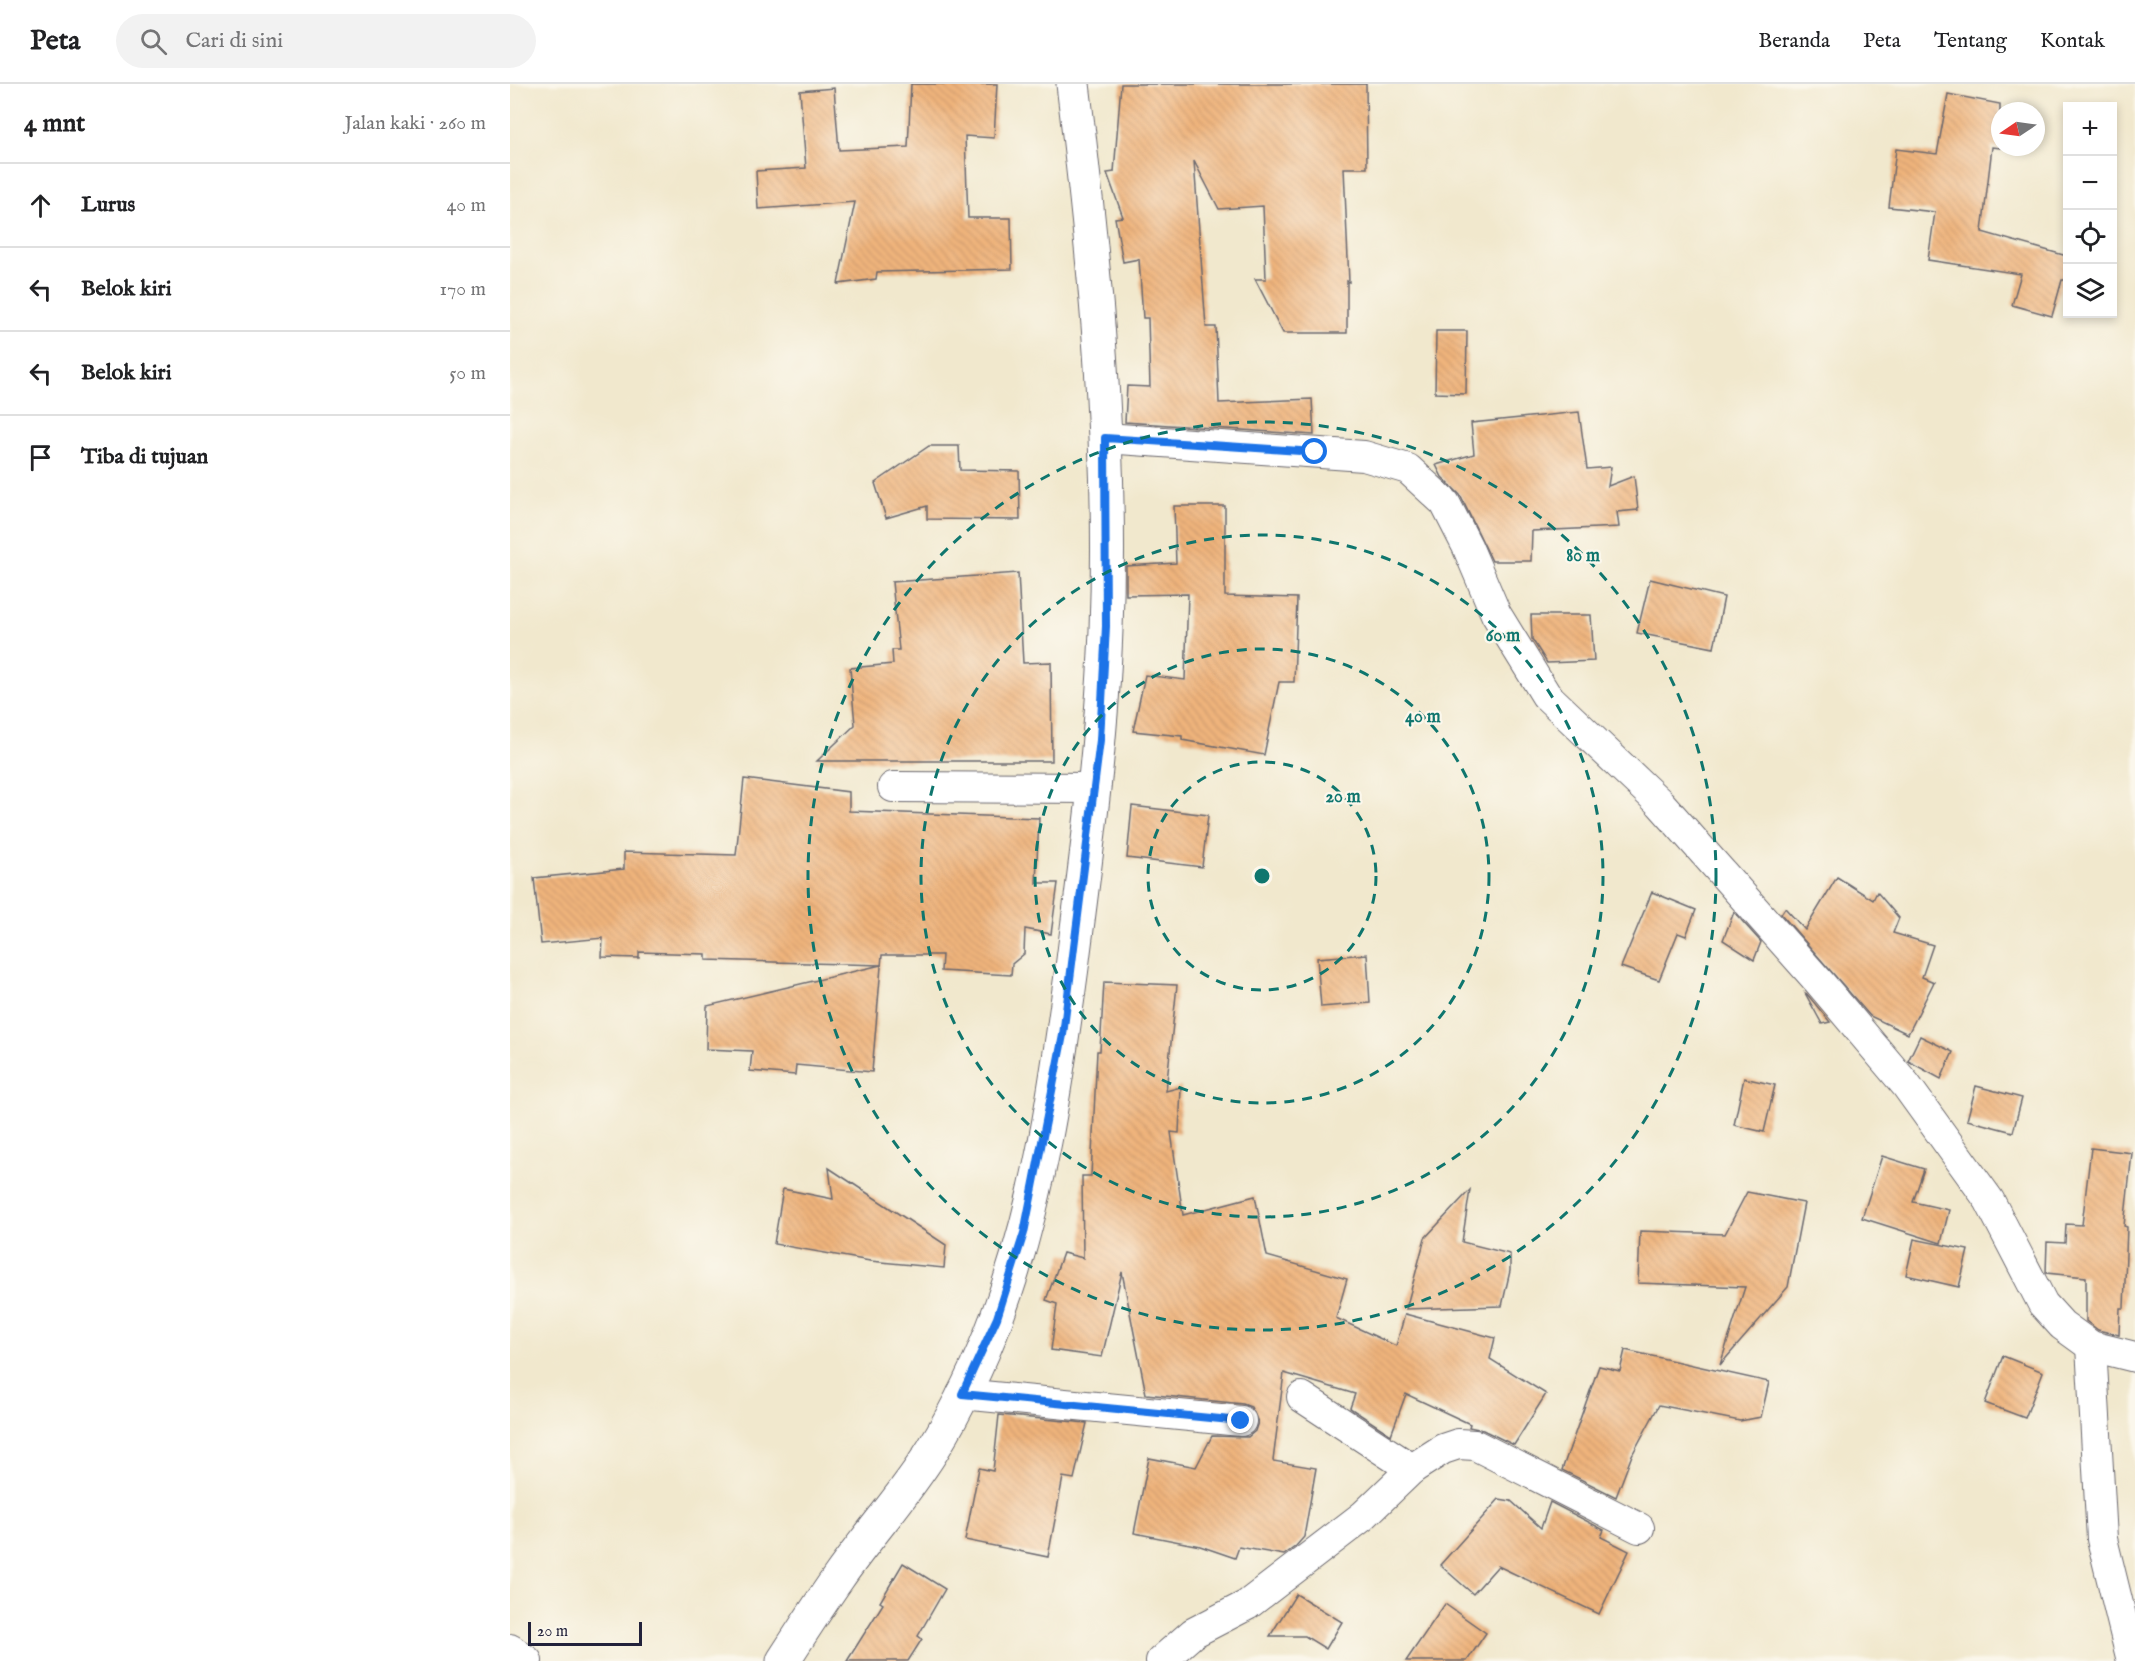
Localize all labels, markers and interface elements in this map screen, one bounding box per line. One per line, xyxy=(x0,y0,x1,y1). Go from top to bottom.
search box xyxy=(116,14,536,68)
text: Peta xyxy=(30,24,80,59)
icon: search xyxy=(137,25,170,58)
text: Cari di sini xyxy=(185,27,283,55)
text: Beranda xyxy=(1758,28,1830,55)
text: Peta xyxy=(1863,28,1901,55)
text: Tentang xyxy=(1934,28,2007,55)
text: Kontak xyxy=(2040,28,2105,55)
north arrow xyxy=(1991,102,2045,156)
map controls xyxy=(2063,102,2117,318)
button: + xyxy=(2063,102,2117,156)
text: 4 mnt xyxy=(24,107,85,140)
text: Jalan kaki · 260 m xyxy=(345,111,486,136)
button: − xyxy=(2063,156,2117,210)
icon: ahead xyxy=(24,189,57,222)
text: Lurus xyxy=(81,191,135,219)
text: 40 m xyxy=(447,193,486,218)
button: locate xyxy=(2063,210,2117,264)
button: layers xyxy=(2063,264,2117,318)
icon: left xyxy=(24,273,57,306)
text: Belok kiri xyxy=(81,275,172,303)
text: 170 m xyxy=(440,277,486,302)
icon: left xyxy=(24,357,57,390)
text: Belok kiri xyxy=(81,359,172,387)
text: 50 m xyxy=(449,361,486,386)
route start xyxy=(1301,438,1327,464)
icon: arrive xyxy=(24,441,57,474)
text: Tiba di tujuan xyxy=(81,443,208,471)
text: 80 m xyxy=(1566,545,1600,568)
text: 60 m xyxy=(1486,625,1520,648)
text: 40 m xyxy=(1405,706,1441,729)
text: 20 m xyxy=(1325,786,1361,809)
centre of rings xyxy=(1252,866,1272,886)
route end xyxy=(1227,1407,1253,1433)
scale bar xyxy=(528,1619,642,1646)
text: 20 m xyxy=(537,1622,568,1642)

